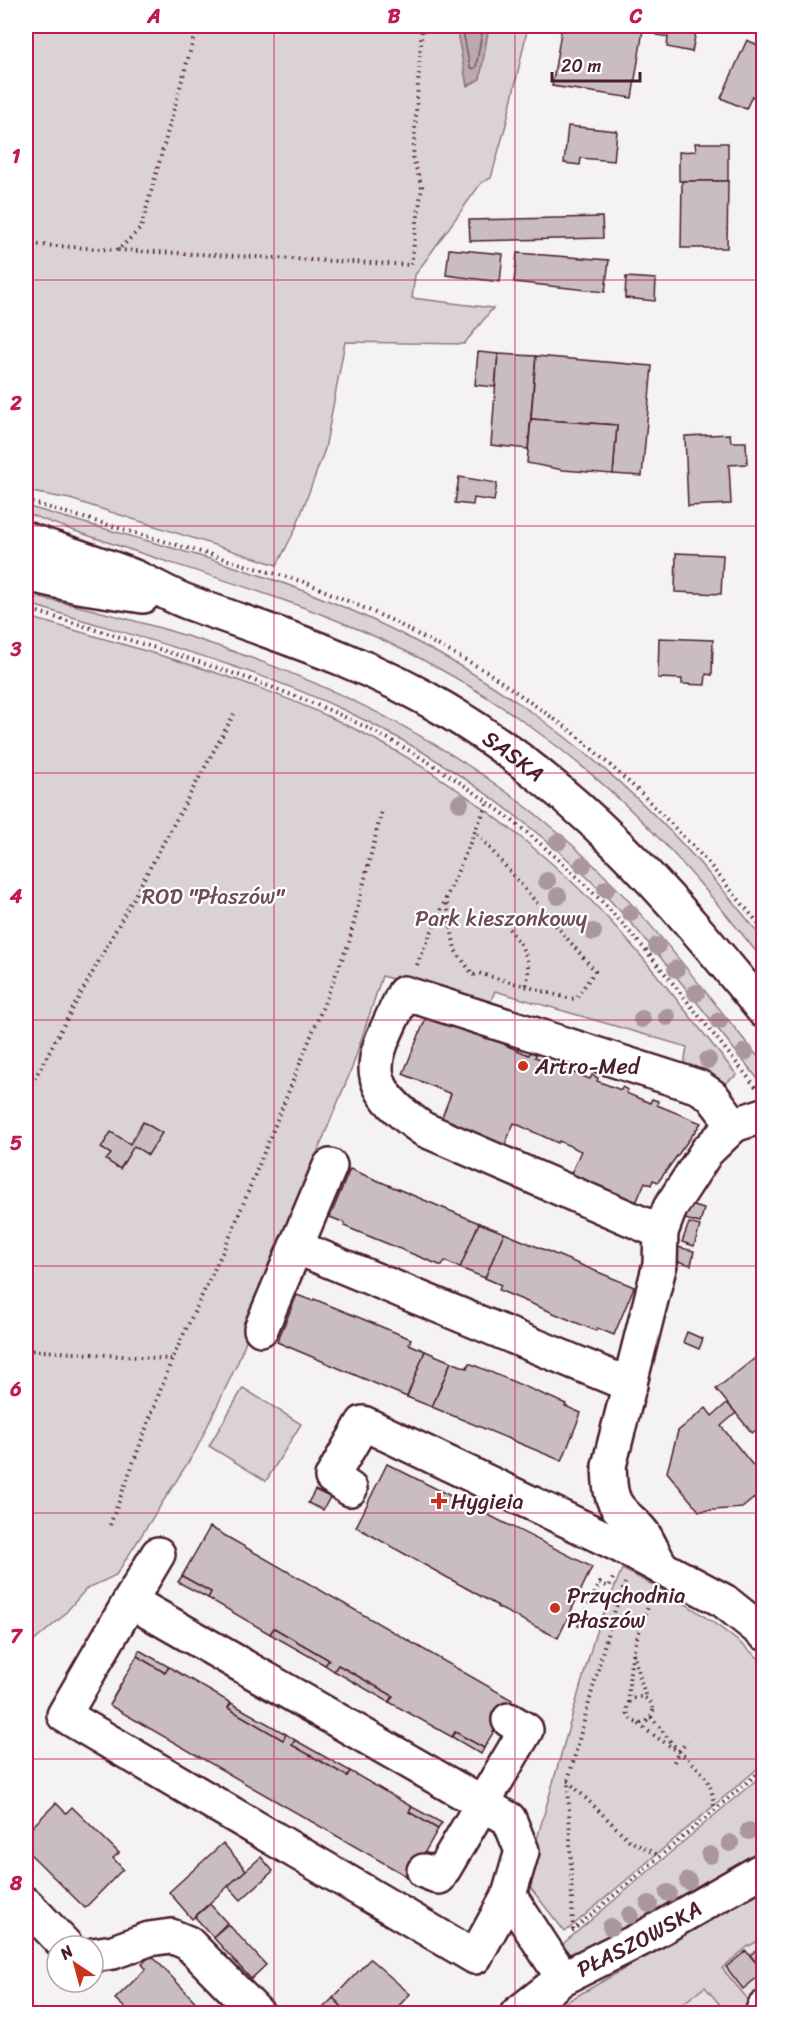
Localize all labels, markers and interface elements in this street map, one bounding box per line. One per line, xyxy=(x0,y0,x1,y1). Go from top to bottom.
text: A xyxy=(146,0,161,34)
text: B xyxy=(388,0,401,34)
text: C xyxy=(629,0,643,34)
scale bar xyxy=(552,45,640,83)
text: 20 m xyxy=(561,50,601,82)
text: 1 xyxy=(12,139,21,174)
text: 2 xyxy=(9,386,22,421)
text: 3 xyxy=(10,632,22,667)
street label: SASKA xyxy=(474,720,553,792)
park label: ROD "Płaszów" xyxy=(142,877,286,916)
text: 4 xyxy=(9,879,23,914)
park label: Park kieszonkowy xyxy=(415,899,588,938)
place label: Artro-Med xyxy=(534,1047,641,1086)
marker: Artro-Med xyxy=(516,1059,530,1073)
text: 5 xyxy=(10,1126,22,1161)
text: 6 xyxy=(9,1372,22,1407)
place label: Hygieia xyxy=(451,1482,524,1521)
marker: Hygieia xyxy=(432,1494,446,1508)
place label: Przychodnia Płaszów xyxy=(567,1576,685,1640)
marker: Przychodnia Płaszów xyxy=(548,1601,562,1615)
text: 7 xyxy=(10,1619,23,1654)
text: 8 xyxy=(9,1866,23,1901)
street label: PŁASZOWSKA xyxy=(570,1890,709,1988)
north arrow xyxy=(45,1934,105,1994)
text: N xyxy=(53,1937,80,1968)

